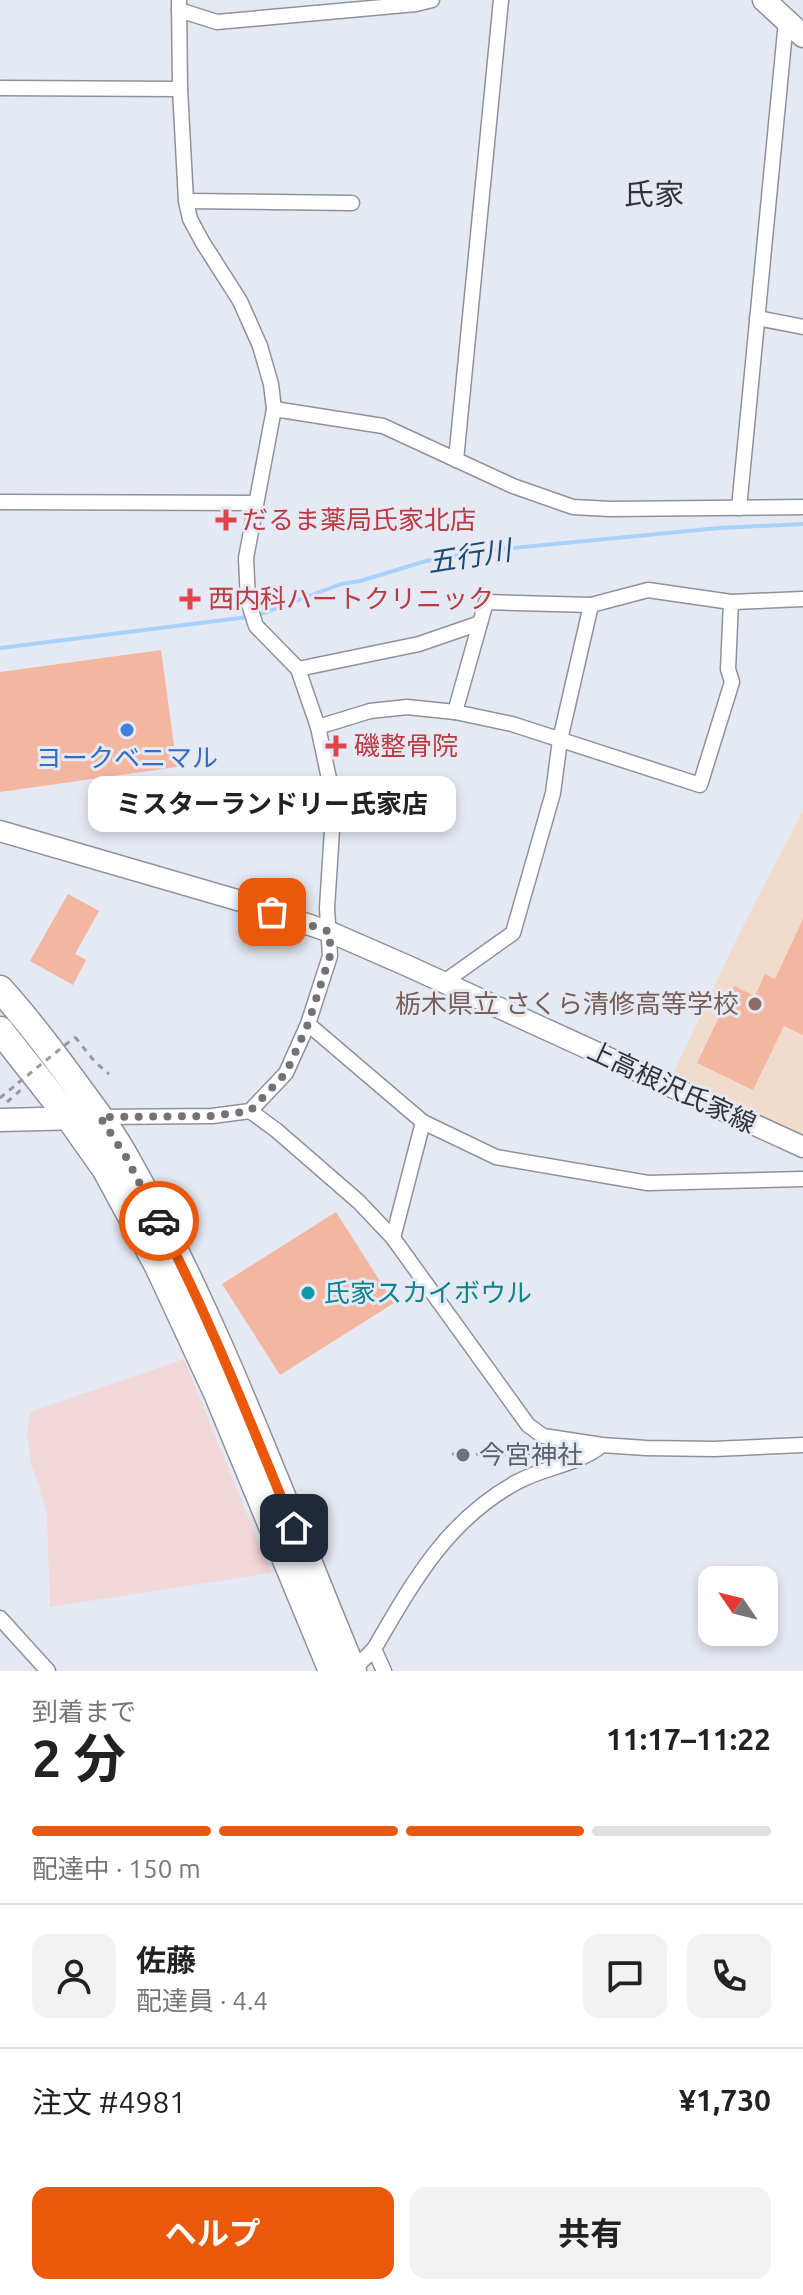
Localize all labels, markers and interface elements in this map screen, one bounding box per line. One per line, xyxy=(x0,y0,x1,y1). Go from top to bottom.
district label: 氏家 xyxy=(624,177,684,211)
place label: だるま薬局氏家北店 xyxy=(242,505,476,534)
marker: だるま薬局氏家北店 xyxy=(217,511,235,529)
water label: 五行川 xyxy=(425,533,516,577)
place label: 西内科ハートクリニック xyxy=(208,584,494,613)
marker: 西内科ハートクリニック xyxy=(179,588,201,610)
marker: ヨークベニマル xyxy=(118,721,136,739)
place label: 磯整骨院 xyxy=(354,731,458,760)
marker: 磯整骨院 xyxy=(325,735,347,757)
place label: ヨークベニマル xyxy=(36,743,218,772)
callout: ミスターランドリー氏家店 xyxy=(88,776,456,832)
text: ミスターランドリー氏家店 xyxy=(116,789,428,818)
pin xyxy=(238,878,306,946)
icon: bag xyxy=(250,890,294,934)
place label: 栃木県立 さくら清修高等学校 xyxy=(395,989,739,1018)
marker: 栃木県立 さくら清修高等学校 xyxy=(746,995,764,1013)
street label: 上高根沢氏家線 xyxy=(584,1035,761,1138)
courier xyxy=(119,1181,199,1261)
icon: car xyxy=(137,1199,181,1243)
place label: 氏家スカイボウル xyxy=(324,1278,532,1307)
marker: 氏家スカイボウル xyxy=(299,1284,317,1302)
place label: 今宮神社 xyxy=(479,1440,583,1469)
marker: 今宮神社 xyxy=(454,1446,472,1464)
pin xyxy=(260,1494,328,1562)
icon: home xyxy=(272,1506,316,1550)
north arrow xyxy=(698,1566,778,1646)
map controls xyxy=(698,1566,778,1646)
text: 到着まで xyxy=(32,1697,136,1726)
text: 11:17–11:22 xyxy=(606,1722,771,1756)
text: 2 分 xyxy=(32,1729,126,1787)
text: 配達中 · 150 m xyxy=(32,1854,201,1883)
button: person xyxy=(32,1934,116,2018)
button: chat xyxy=(583,1934,667,2018)
button: phone xyxy=(687,1934,771,2018)
text: 佐藤 xyxy=(136,1943,196,1977)
text: 配達員 · 4.4 xyxy=(136,1986,268,2015)
text: ¥1,730 xyxy=(679,2083,771,2117)
text: 注文 #4981 xyxy=(32,2085,186,2119)
button: ヘルプ xyxy=(32,2187,394,2279)
button: 共有 xyxy=(410,2187,771,2279)

